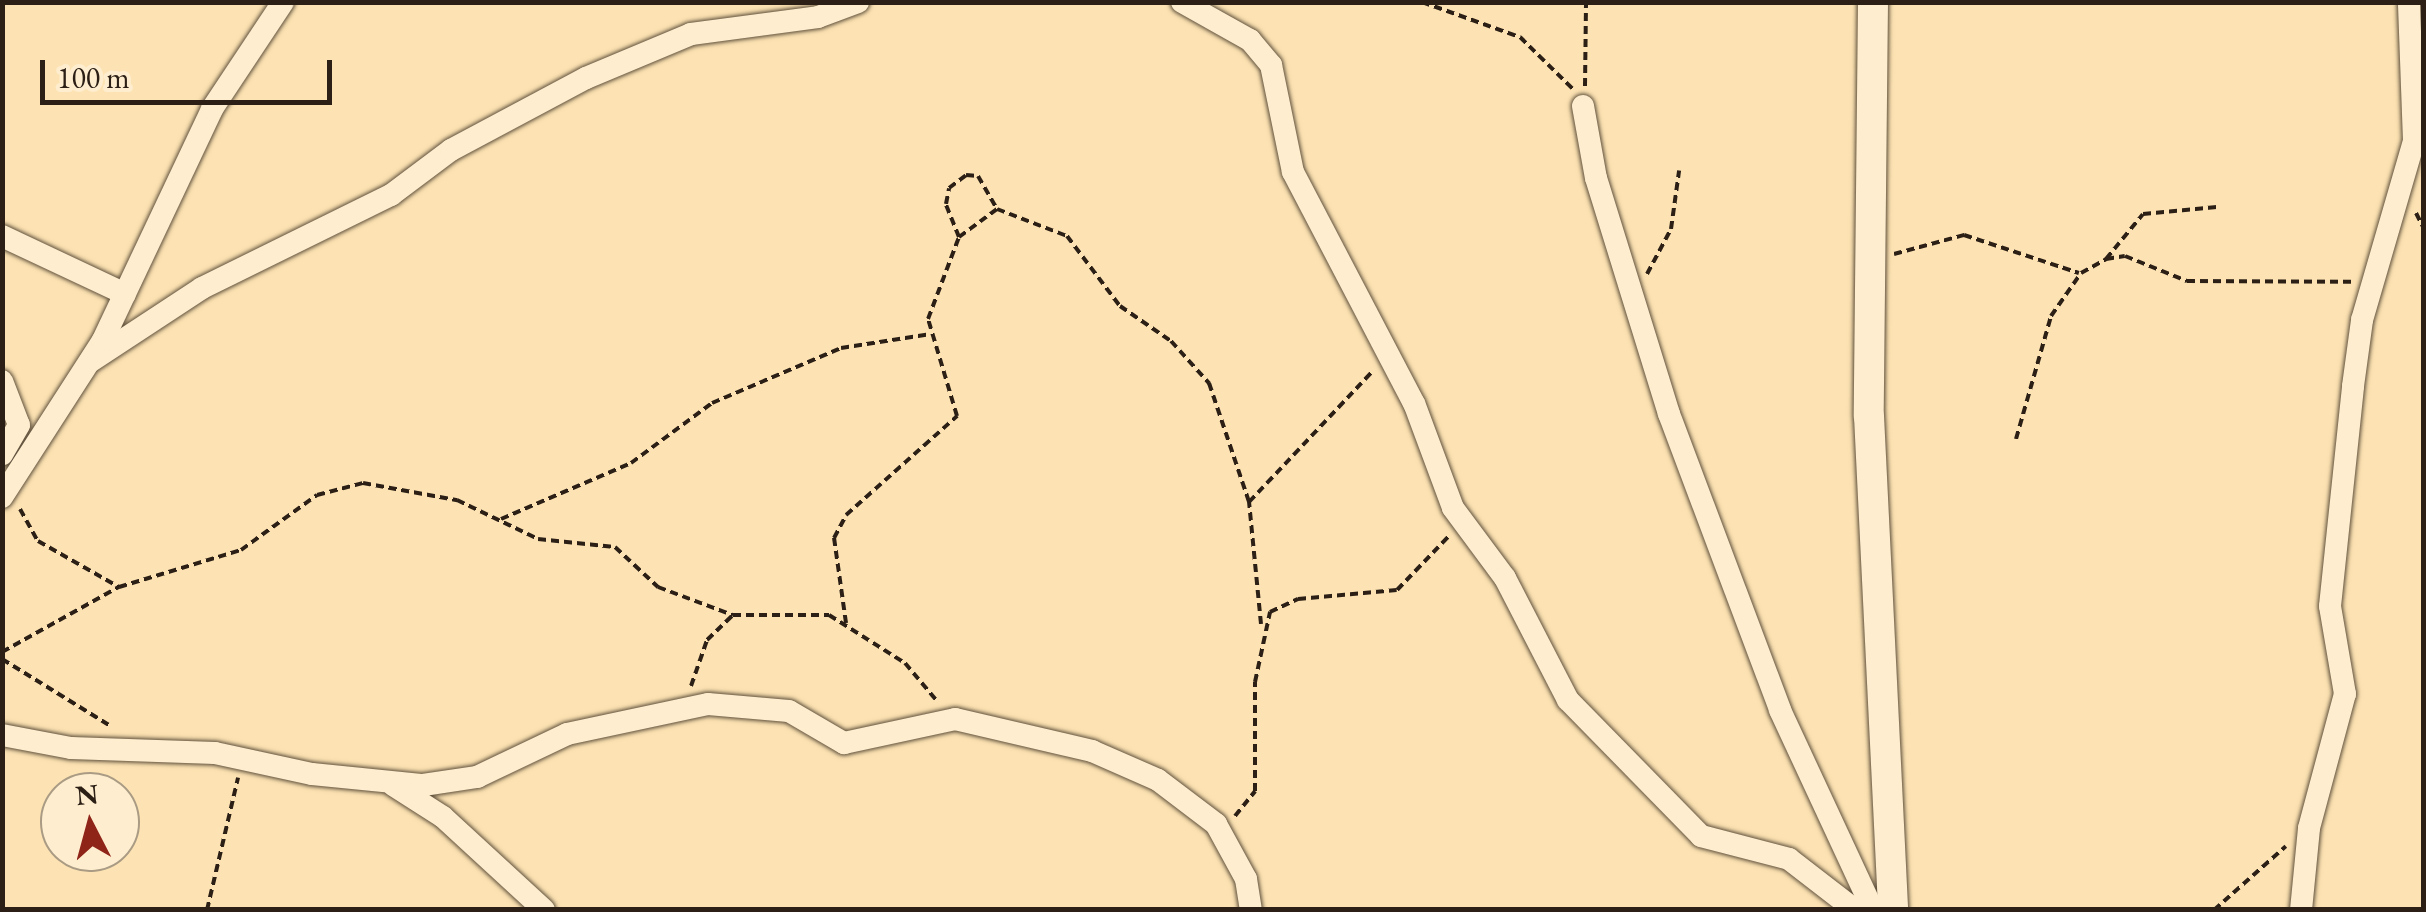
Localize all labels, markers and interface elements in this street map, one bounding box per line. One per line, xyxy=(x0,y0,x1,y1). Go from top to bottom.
scale bar xyxy=(45,40,338,102)
text: 100 m xyxy=(57,58,130,97)
north arrow xyxy=(40,772,140,872)
text: N xyxy=(74,775,100,813)

